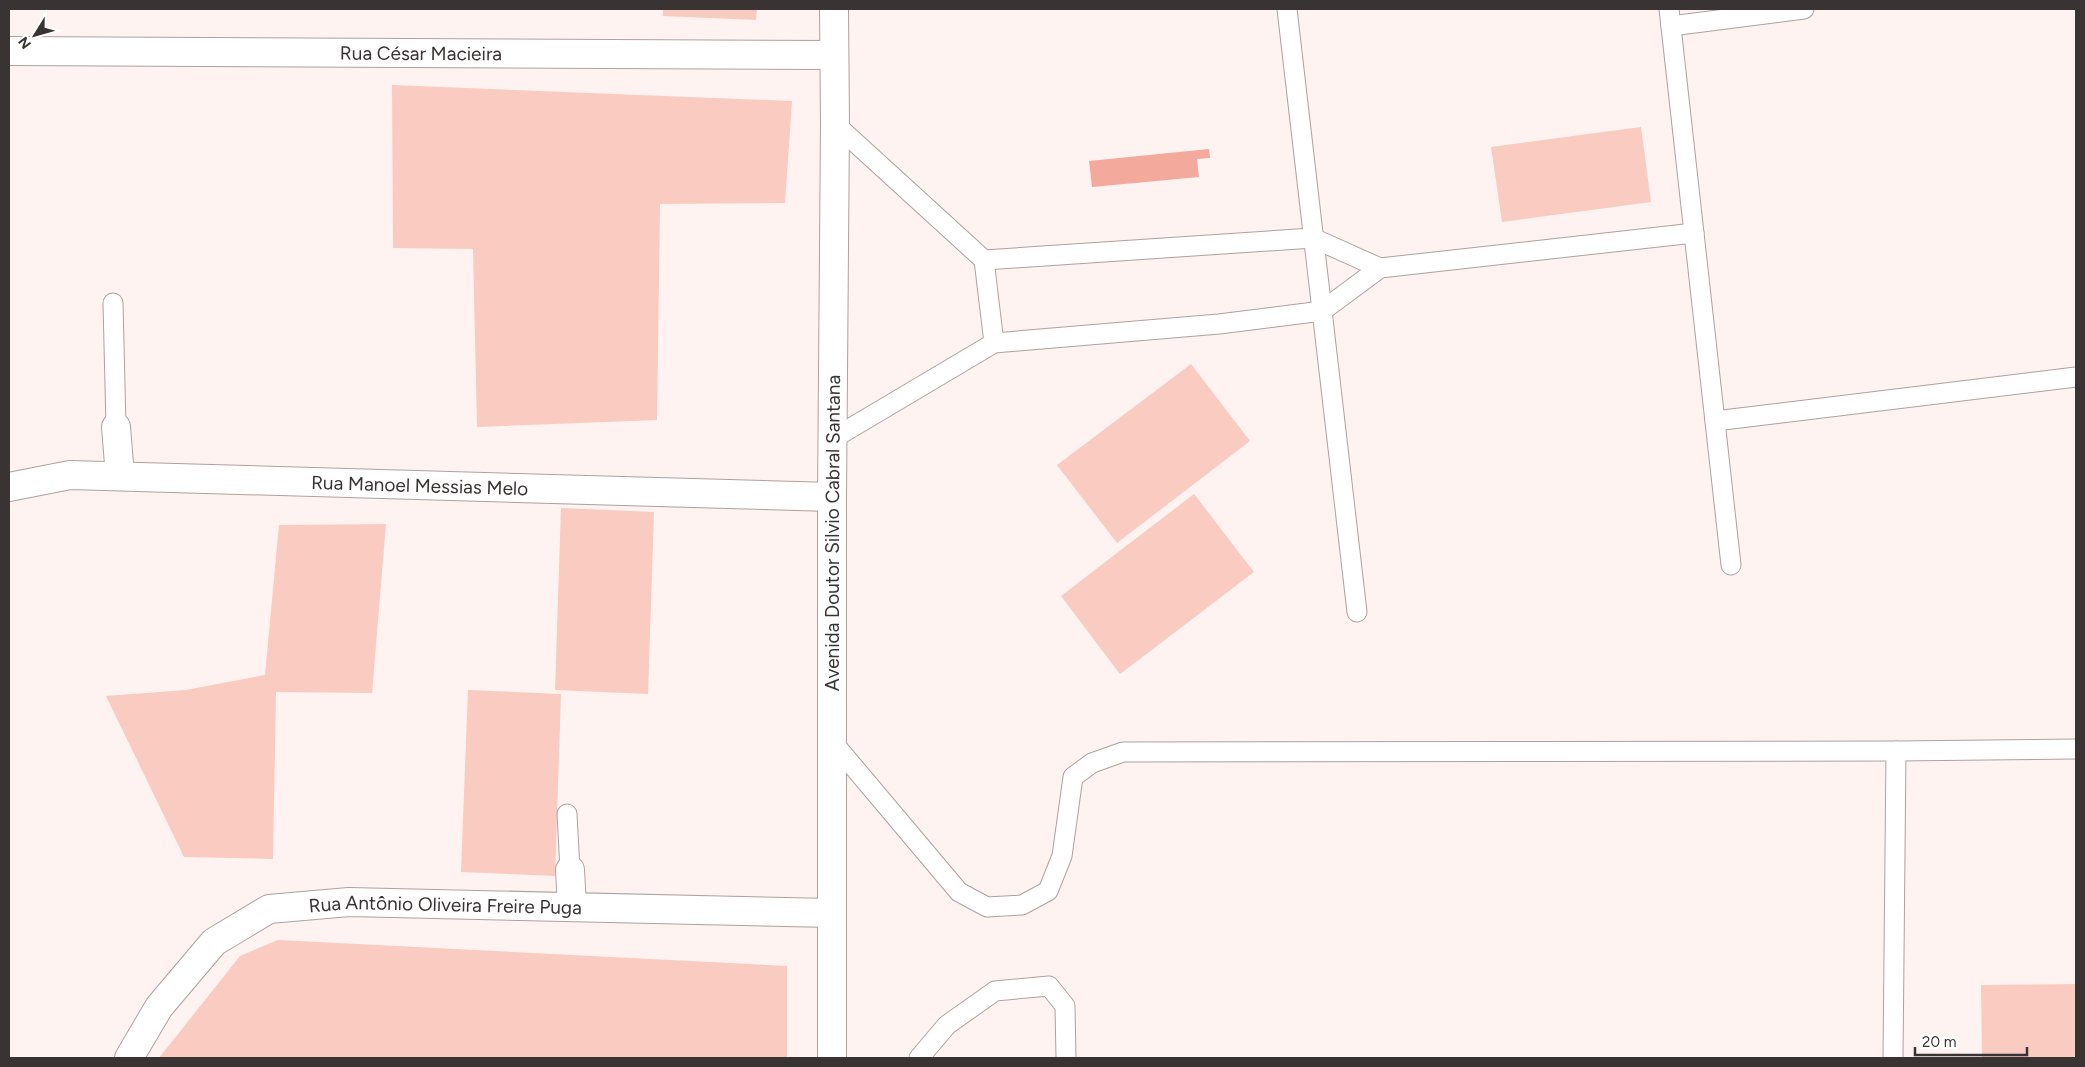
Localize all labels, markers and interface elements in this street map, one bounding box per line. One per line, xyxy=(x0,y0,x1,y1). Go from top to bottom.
north arrow xyxy=(10,10,60,60)
text: N xyxy=(15,33,35,52)
street label: Rua César Macieira xyxy=(340,41,502,65)
street label: Avenida Doutor Silvio Cabral Santana xyxy=(820,375,844,691)
street label: Rua Manoel Messias Melo xyxy=(311,470,529,500)
street label: Rua Antônio Oliveira Freire Puga xyxy=(308,890,582,919)
scale bar xyxy=(1915,1024,2028,1056)
text: 20 m xyxy=(1922,1033,1956,1051)

